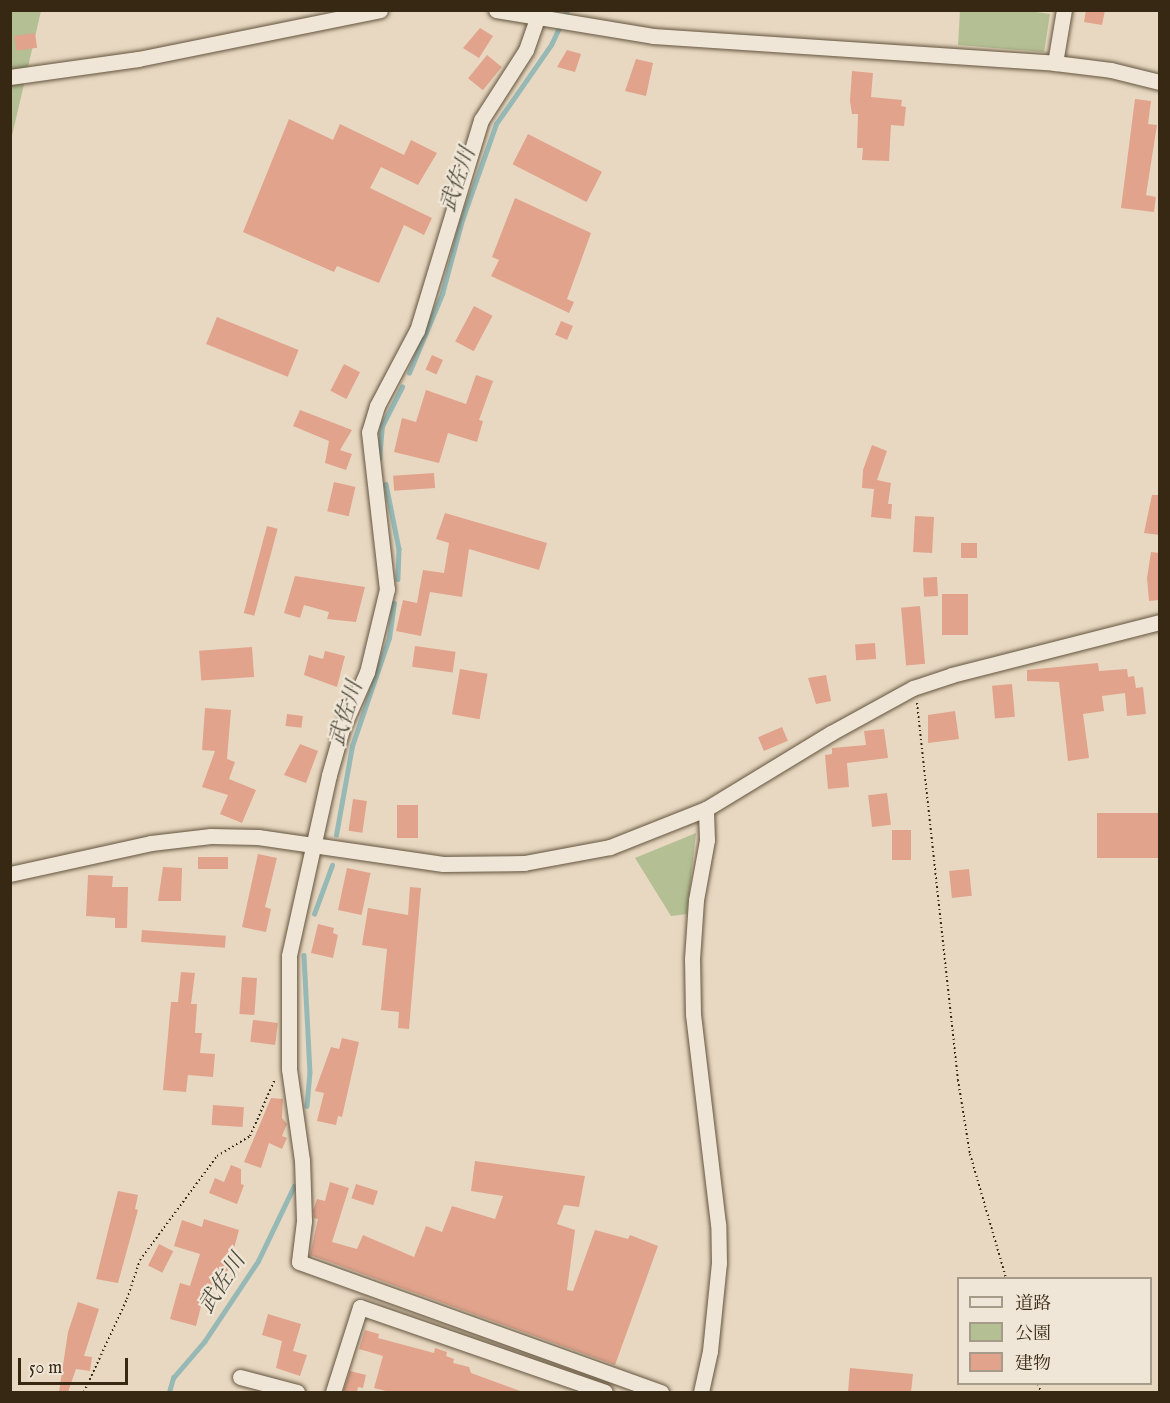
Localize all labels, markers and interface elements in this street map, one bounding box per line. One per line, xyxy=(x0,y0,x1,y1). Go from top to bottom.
water label: 武佐川 xyxy=(436,145,482,215)
water label: 武佐川 xyxy=(325,679,369,749)
water label: 武佐川 xyxy=(194,1249,252,1319)
legend xyxy=(957,1277,1152,1385)
text: 道路 xyxy=(1015,1293,1051,1316)
text: 公園 xyxy=(1015,1323,1051,1346)
scale bar xyxy=(21,1346,130,1384)
text: 建物 xyxy=(1015,1353,1051,1376)
text: 50 m xyxy=(29,1357,62,1380)

